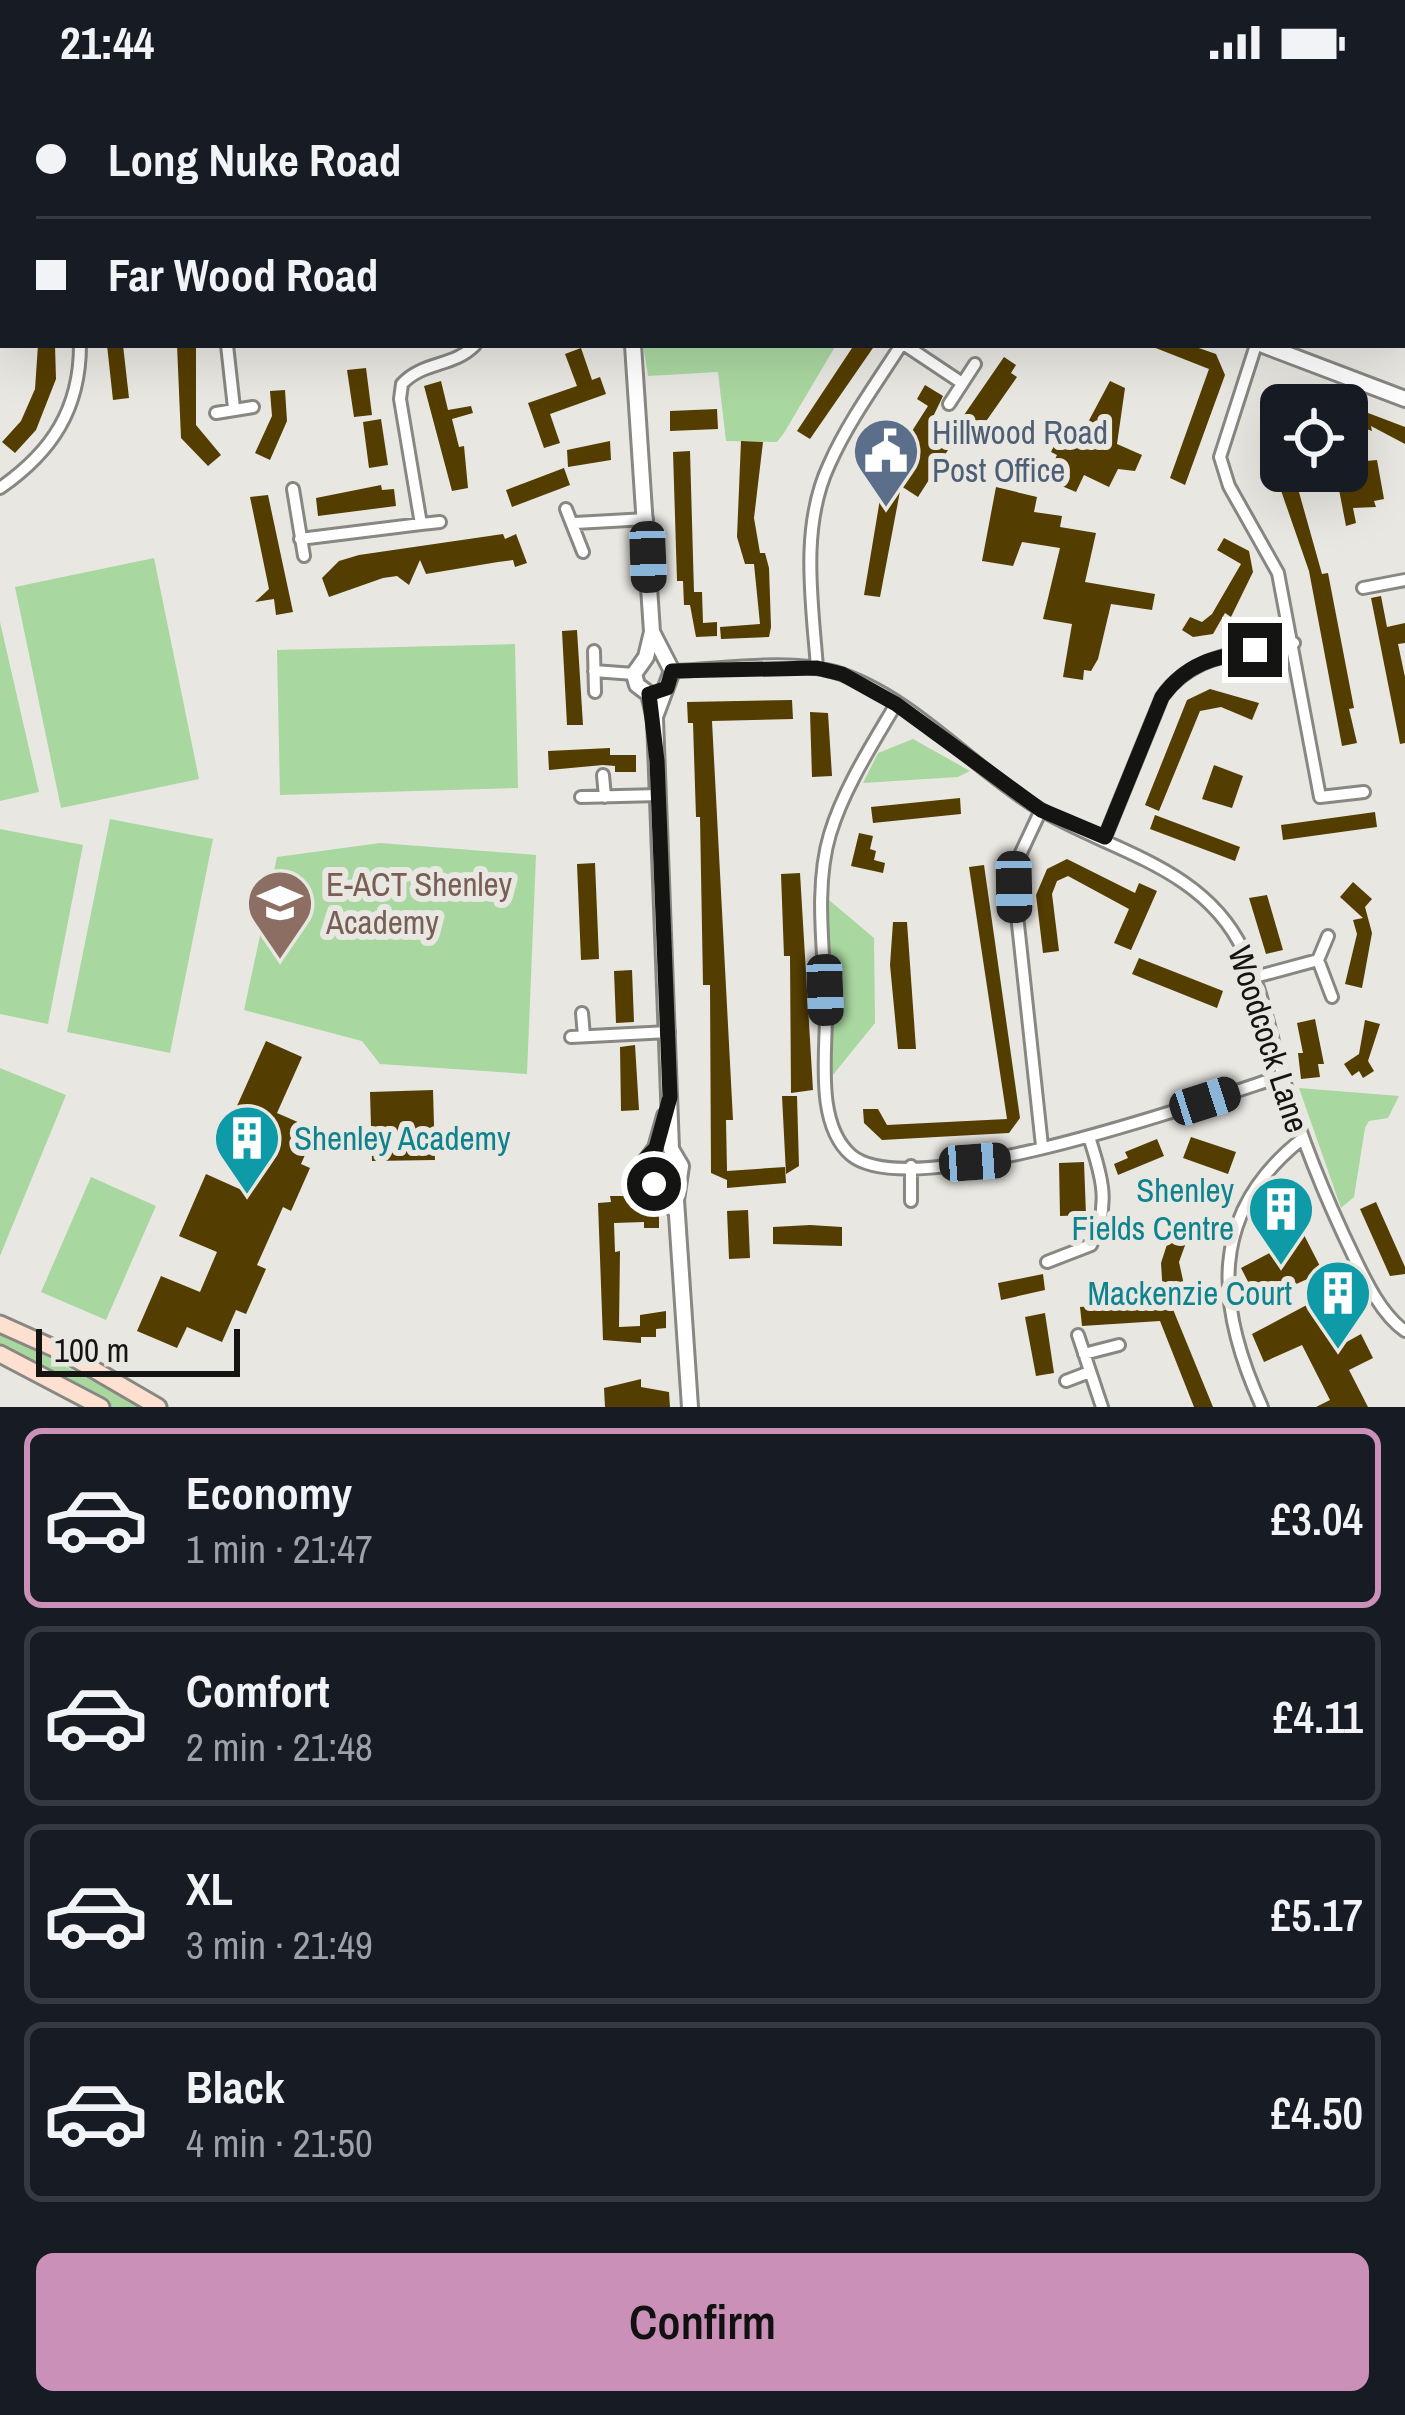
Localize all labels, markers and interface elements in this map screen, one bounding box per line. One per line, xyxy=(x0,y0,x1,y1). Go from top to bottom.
text: 21:44 xyxy=(60,12,154,73)
text: Long Nuke Road xyxy=(108,129,401,190)
text: Far Wood Road xyxy=(108,244,378,305)
map controls xyxy=(1260,384,1368,492)
button: locate xyxy=(1260,384,1368,492)
place label: Hillwood Road Post Office xyxy=(932,410,1108,492)
public building icon: Hillwood Road Post Office xyxy=(851,416,921,510)
car xyxy=(629,520,667,594)
route end xyxy=(1228,623,1282,677)
car xyxy=(995,851,1033,923)
place label: E-ACT Shenley Academy xyxy=(325,862,512,944)
school or university icon: E-ACT Shenley Academy xyxy=(245,868,315,962)
street label: Woodcock Lane xyxy=(1218,940,1320,1138)
car xyxy=(806,953,844,1027)
car xyxy=(1165,1073,1245,1129)
building icon: Shenley Academy xyxy=(212,1103,282,1197)
place label: Shenley Academy xyxy=(294,1116,511,1160)
car xyxy=(938,1142,1012,1182)
route start xyxy=(627,1157,681,1211)
place label: Shenley Fields Centre xyxy=(1072,1168,1234,1250)
building icon: Shenley Fields Centre xyxy=(1246,1174,1316,1268)
building icon: Mackenzie Court xyxy=(1303,1258,1373,1352)
place label: Mackenzie Court xyxy=(1087,1271,1292,1315)
scale bar xyxy=(36,1323,240,1376)
text: 100 m xyxy=(54,1328,129,1372)
text: Economy xyxy=(186,1462,352,1523)
icon: car xyxy=(42,1464,150,1572)
text: £3.04 xyxy=(1271,1488,1363,1549)
text: 1 min · 21:47 xyxy=(186,1523,373,1575)
text: Comfort xyxy=(186,1660,329,1721)
icon: car xyxy=(42,1662,150,1770)
text: £4.11 xyxy=(1273,1686,1363,1747)
text: 2 min · 21:48 xyxy=(186,1721,373,1773)
text: XL xyxy=(186,1858,233,1919)
icon: car xyxy=(42,1860,150,1968)
text: £5.17 xyxy=(1271,1884,1363,1945)
text: 3 min · 21:49 xyxy=(186,1919,373,1971)
text: Black xyxy=(186,2056,284,2117)
icon: car xyxy=(42,2058,150,2166)
text: £4.50 xyxy=(1271,2082,1363,2143)
text: 4 min · 21:50 xyxy=(186,2117,373,2169)
button: Confirm xyxy=(36,2253,1369,2391)

